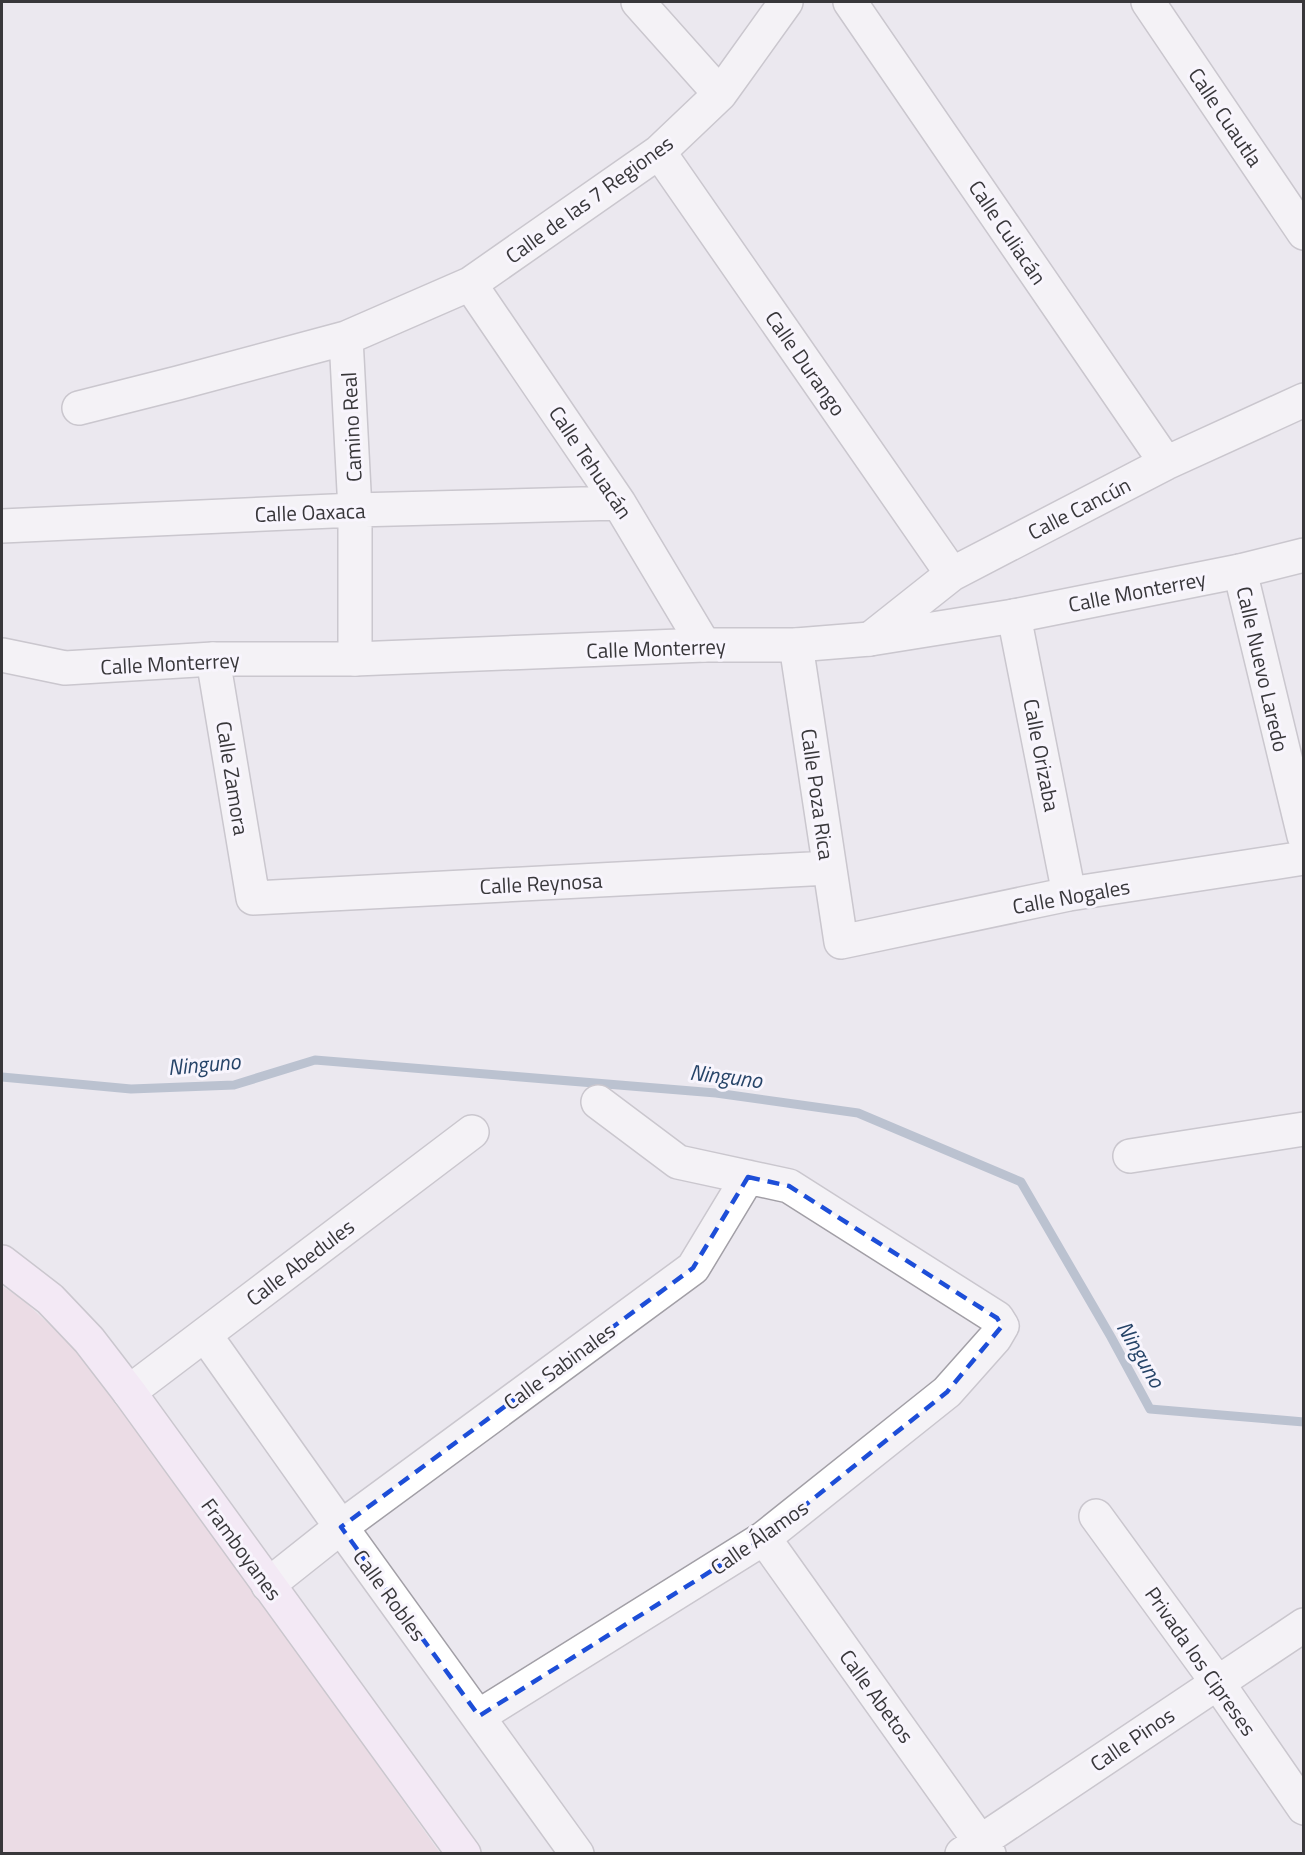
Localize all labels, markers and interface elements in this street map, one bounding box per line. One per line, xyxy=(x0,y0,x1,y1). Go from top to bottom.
street label: Calle Cuautla xyxy=(1181,61,1271,173)
street label: Calle de las 7 Regiones xyxy=(498,127,680,271)
street label: Calle Culiacán xyxy=(961,173,1055,291)
street label: Calle Durango xyxy=(758,304,854,422)
street label: Camino Real xyxy=(332,371,370,483)
street label: Calle Tehuacán xyxy=(541,399,641,525)
street label: Calle Cancún xyxy=(1022,468,1136,548)
street label: Calle Oaxaca xyxy=(254,494,366,530)
street label: Calle Monterrey xyxy=(1065,562,1209,620)
street label: Calle Nuevo Laredo xyxy=(1228,583,1298,755)
street label: Calle Monterrey xyxy=(586,630,726,666)
street label: Calle Monterrey xyxy=(99,643,241,683)
street label: Calle Orizaba xyxy=(1015,696,1069,815)
street label: Calle Zamora xyxy=(208,719,258,838)
street label: Calle Poza Rica xyxy=(793,726,843,862)
street label: Calle Reynosa xyxy=(479,864,604,902)
street label: Calle Nogales xyxy=(1010,870,1132,922)
water label: Ninguno xyxy=(166,1044,243,1084)
water label: Ninguno xyxy=(688,1055,765,1097)
street label: Calle Abedules xyxy=(239,1211,361,1313)
street label: Calle Sabinales xyxy=(496,1314,622,1418)
water label: Ninguno xyxy=(1108,1314,1174,1395)
street label: Framboyanes xyxy=(194,1491,290,1607)
street label: Calle Álamos xyxy=(703,1491,815,1583)
street label: Calle Robles xyxy=(346,1542,434,1648)
street label: Privada los Cipreses xyxy=(1137,1580,1265,1742)
street label: Calle Abetos xyxy=(832,1642,922,1750)
street label: Calle Pinos xyxy=(1083,1699,1181,1779)

